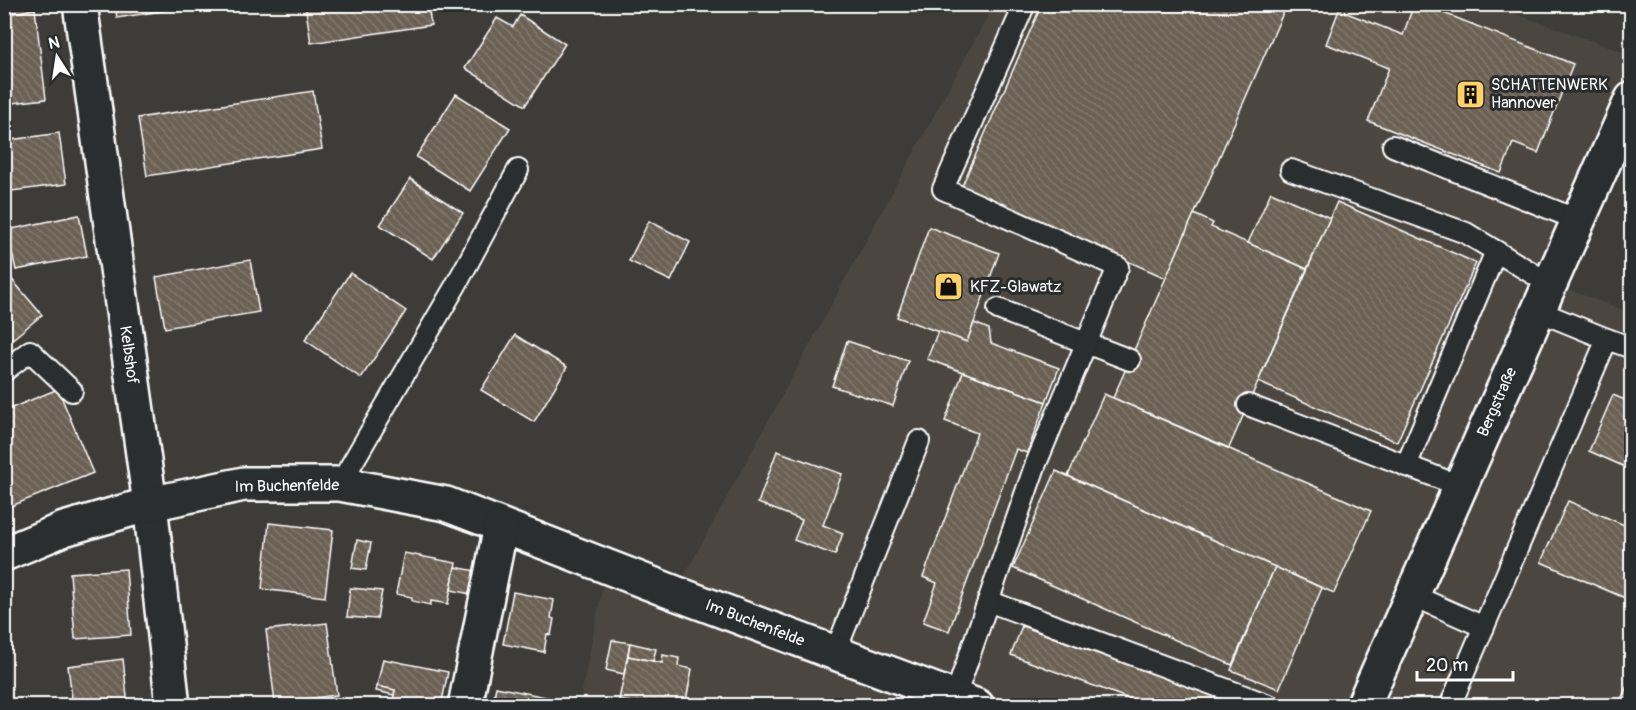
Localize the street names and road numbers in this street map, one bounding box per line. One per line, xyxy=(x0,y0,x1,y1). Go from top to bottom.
street label: Kelbshof xyxy=(115,324,143,386)
street label: Bergstraße xyxy=(1473,364,1521,440)
street label: Im Buchenfelde xyxy=(234,475,340,497)
street label: Im Buchenfelde xyxy=(703,595,808,651)

